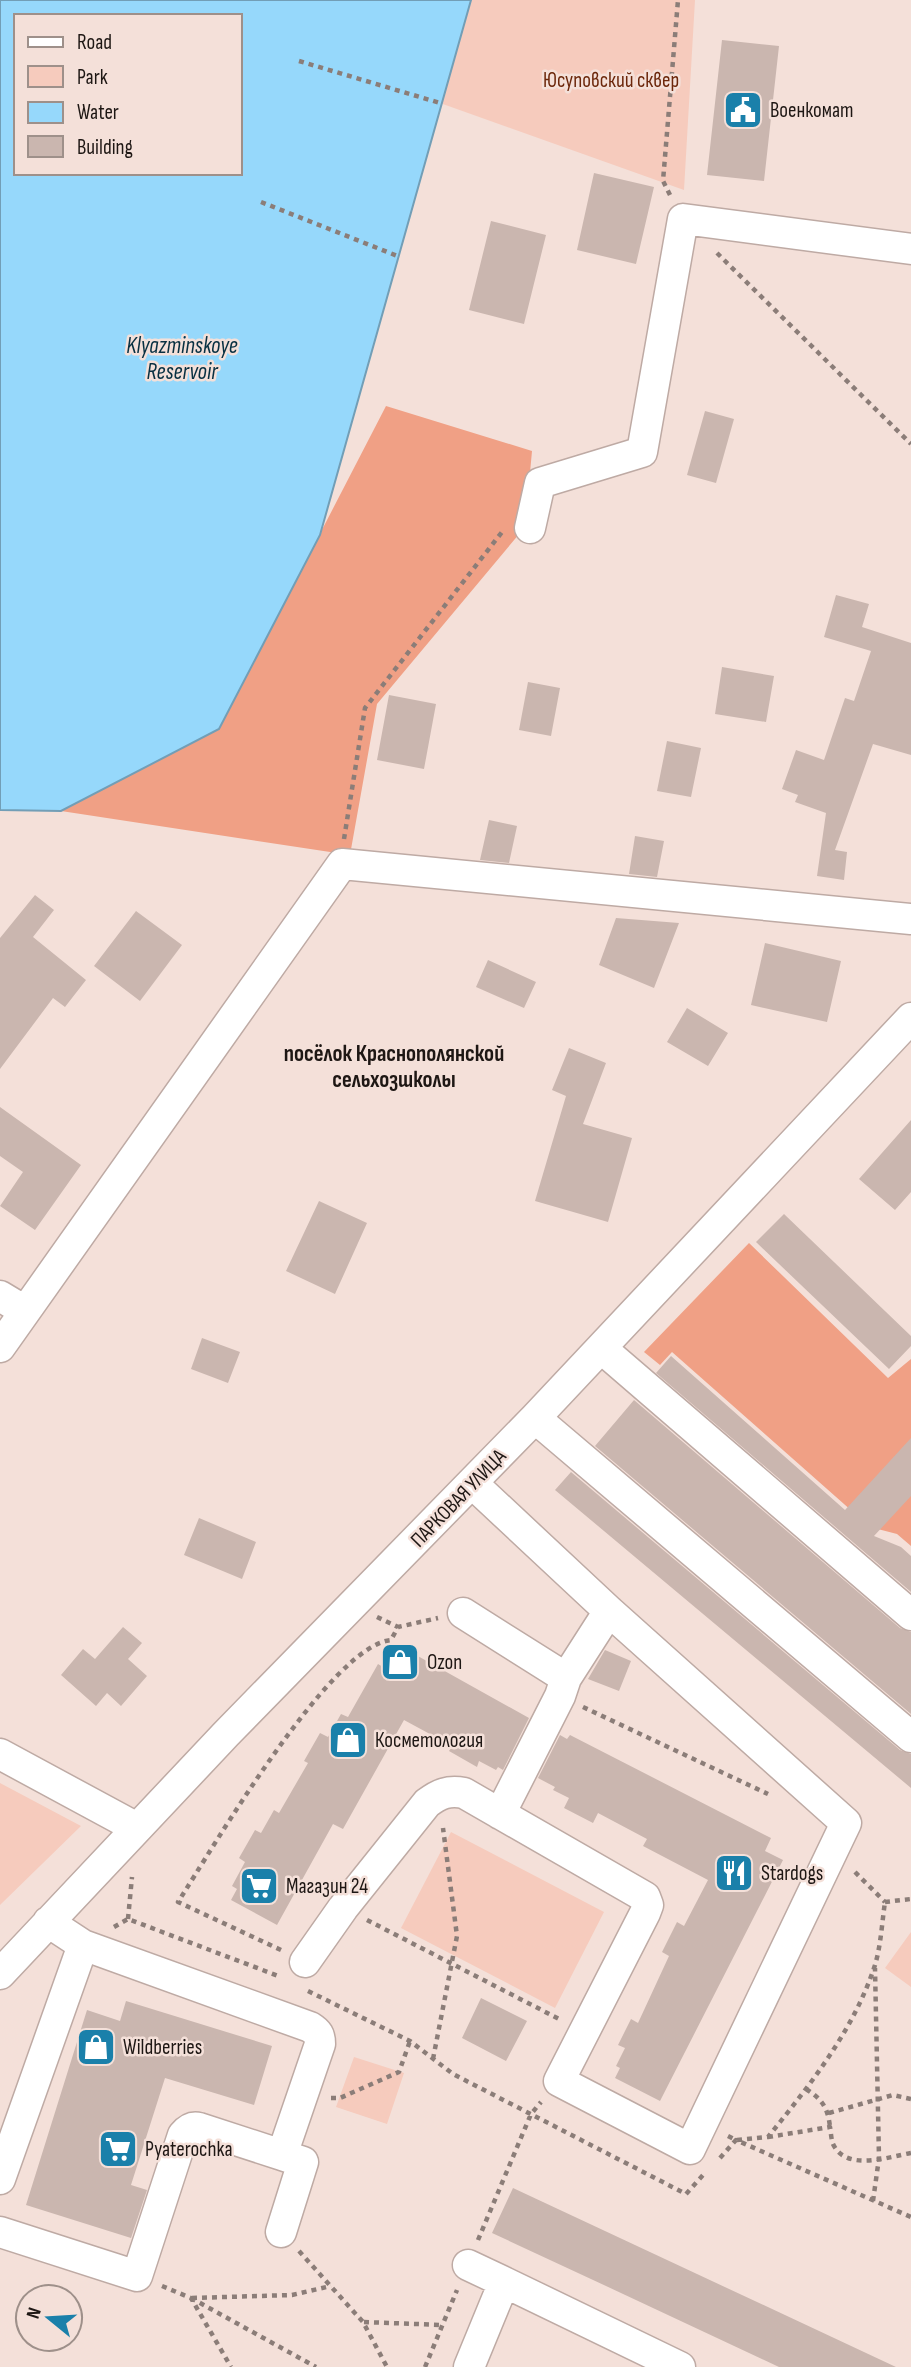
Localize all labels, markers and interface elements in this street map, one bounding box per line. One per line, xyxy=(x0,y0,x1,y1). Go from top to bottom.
legend xyxy=(14,14,242,175)
text: Road xyxy=(77,30,112,55)
text: Park xyxy=(77,65,108,90)
park label: Юсуповский сквер xyxy=(543,68,679,93)
public building icon: Военкомат xyxy=(722,89,764,131)
place label: Военкомат xyxy=(770,98,854,123)
text: Water xyxy=(77,100,119,125)
text: Building xyxy=(77,135,133,160)
water label: Klyazminskoye Reservoir xyxy=(126,332,238,386)
district label: посёлок Краснополянской сельхозшколы xyxy=(284,1040,504,1094)
street label: ПАРКОВАЯ УЛИЦА xyxy=(405,1443,512,1552)
shop icon: Ozon xyxy=(379,1641,421,1683)
place label: Ozon xyxy=(427,1650,462,1675)
shop icon: Косметология xyxy=(327,1719,369,1761)
place label: Косметология xyxy=(375,1728,483,1753)
restaurant icon: Stardogs xyxy=(713,1852,755,1894)
place label: Stardogs xyxy=(761,1861,823,1886)
supermarket icon: Магазин 24 xyxy=(238,1865,280,1907)
place label: Магазин 24 xyxy=(286,1874,368,1899)
shop icon: Wildberries xyxy=(75,2026,117,2068)
place label: Wildberries xyxy=(123,2035,202,2060)
supermarket icon: Pyaterochka xyxy=(97,2128,139,2170)
place label: Pyaterochka xyxy=(145,2137,233,2162)
north arrow xyxy=(14,2283,84,2353)
text: N xyxy=(22,2305,47,2322)

